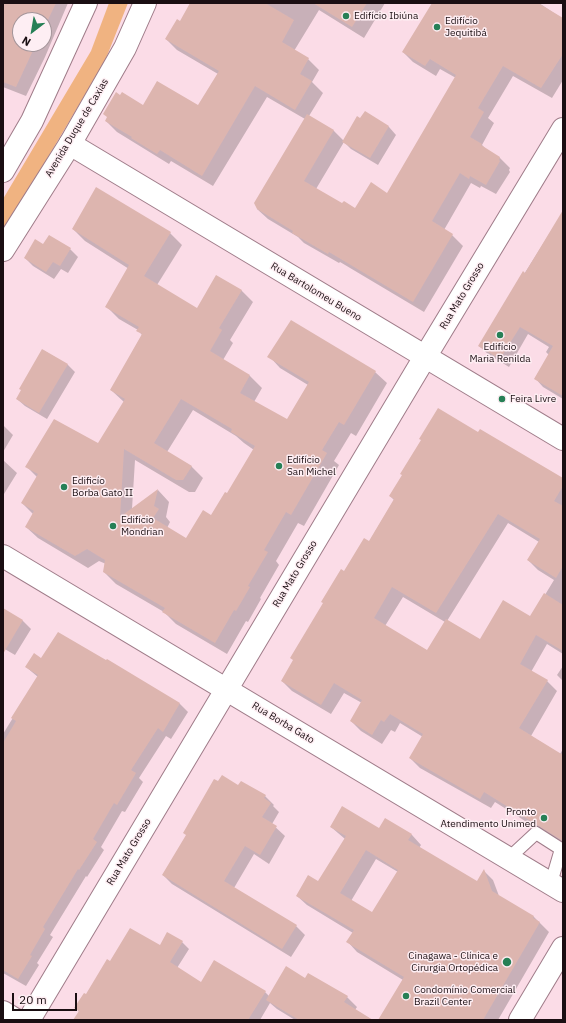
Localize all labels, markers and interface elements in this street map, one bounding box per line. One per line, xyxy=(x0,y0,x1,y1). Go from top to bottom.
place label: Edifício Ibiúna xyxy=(354,10,418,22)
marker: Edifício Ibiúna xyxy=(341,11,351,21)
north arrow xyxy=(12,12,52,52)
place label: Edifício Jequitibá xyxy=(445,15,487,38)
marker: Edifício Jequitibá xyxy=(432,22,442,32)
text: N xyxy=(19,33,33,49)
street label: Avenida Duque de Caxias xyxy=(43,77,111,179)
street label: Rua Bartolomeu Bueno xyxy=(268,260,364,324)
street label: Rua Mato Grosso xyxy=(437,260,487,332)
marker: Edifício Maria Renilda xyxy=(495,330,505,340)
place label: Edifício Maria Renilda xyxy=(469,341,531,364)
place label: Feira Livre xyxy=(510,393,556,405)
marker: Feira Livre xyxy=(497,394,507,404)
place label: Edifício San Michel xyxy=(287,454,336,478)
marker: Edifício San Michel xyxy=(274,461,284,471)
place label: Edificío Borba Gato II xyxy=(72,475,133,498)
marker: Edificío Borba Gato II xyxy=(59,482,69,492)
place label: Edifício Mondrian xyxy=(121,514,163,538)
marker: Edifício Mondrian xyxy=(108,521,118,531)
street label: Rua Mato Grosso xyxy=(270,538,320,610)
street label: Rua Borba Gato xyxy=(250,700,316,746)
place label: Pronto Atendimento Unimed xyxy=(440,806,536,830)
marker: Pronto Atendimento Unimed xyxy=(539,813,549,823)
street label: Rua Mato Grosso xyxy=(104,816,154,888)
place label: Cinagawa - Clínica e Cirurgia Ortopédica xyxy=(408,950,498,974)
marker: Cinagawa - Clínica e Cirurgia Ortopédica xyxy=(501,956,513,968)
place label: Condomínio Comercial Brazil Center xyxy=(414,984,515,1008)
scale bar xyxy=(14,985,79,1011)
marker: Condomínio Comercial Brazil Center xyxy=(401,991,411,1001)
text: 20 m xyxy=(19,992,47,1007)

